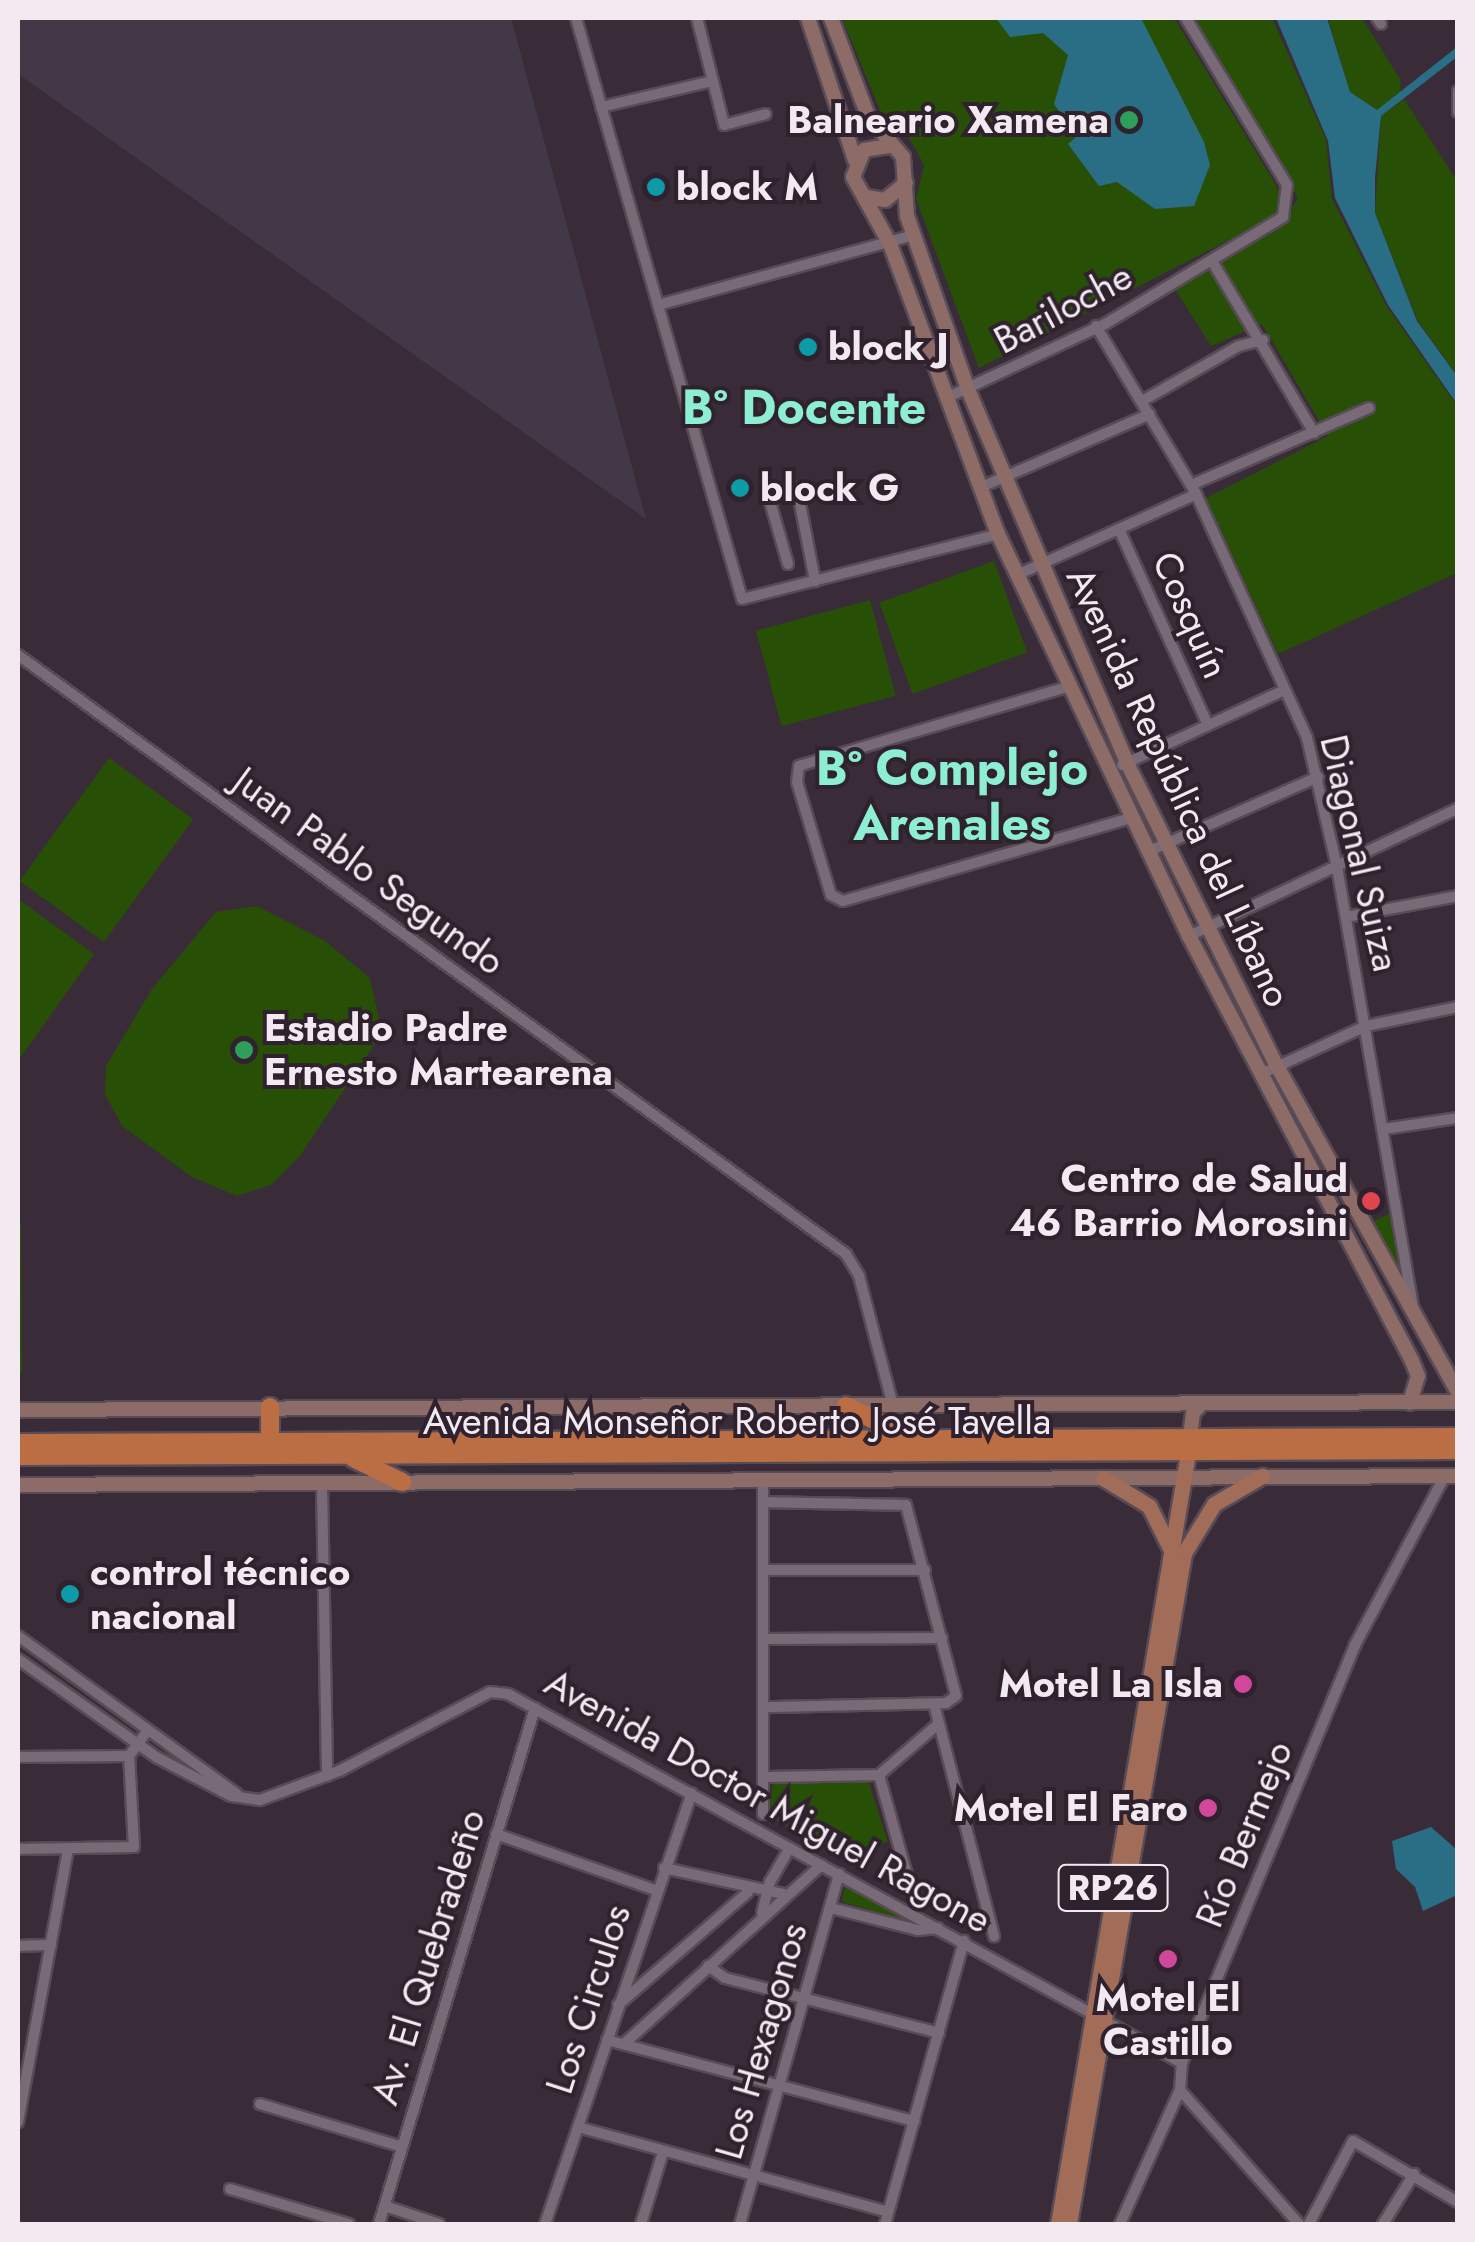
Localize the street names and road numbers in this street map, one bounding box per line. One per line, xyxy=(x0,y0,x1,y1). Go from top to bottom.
street label: Bariloche xyxy=(986,253,1140,363)
street label: Cosquín xyxy=(1143,545,1239,685)
street label: Avenida República del Líbano xyxy=(1057,560,1301,1014)
street label: Diagonal Suiza xyxy=(1311,730,1409,976)
street label: Juan Pablo Segundo xyxy=(225,757,513,985)
street label: Avenida Monseñor Roberto José Tavella xyxy=(423,1398,1051,1444)
street label: Avenida Doctor Miguel Ragone xyxy=(537,1659,999,1943)
street label: Río Bermejo xyxy=(1186,1734,1302,1934)
street label: Av. El Quebradeño xyxy=(361,1804,495,2110)
road number: RP26 xyxy=(1056,1858,1170,1918)
street label: Los Circulos xyxy=(536,1899,640,2099)
street label: Los Hexagonos xyxy=(706,1918,816,2164)

